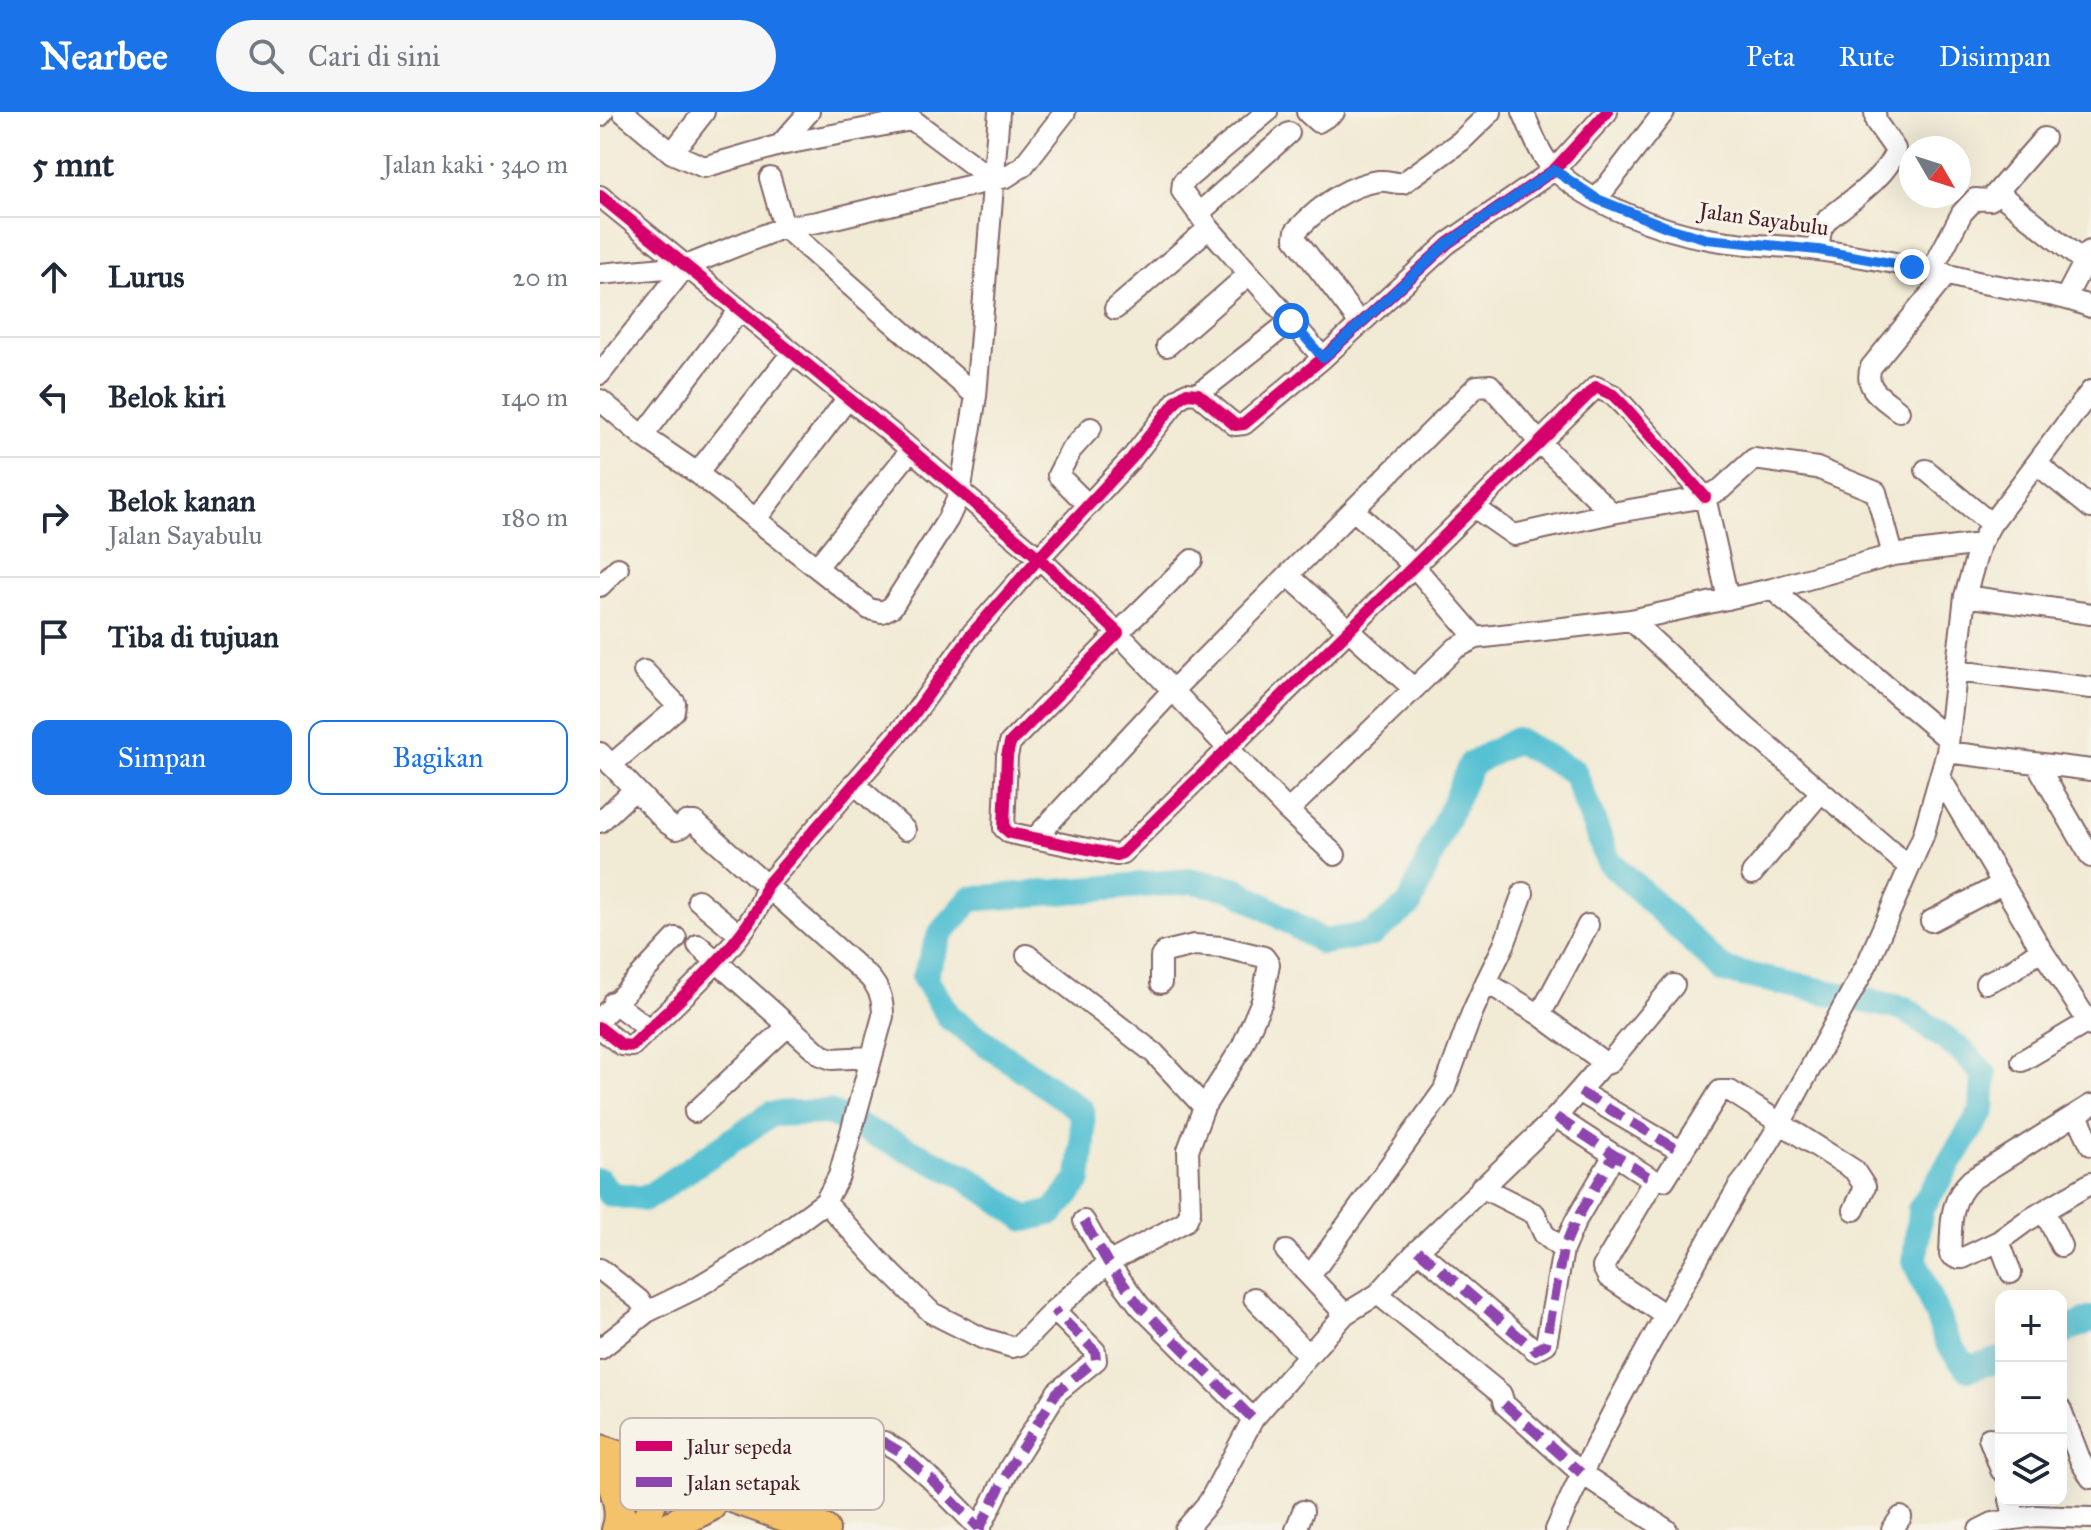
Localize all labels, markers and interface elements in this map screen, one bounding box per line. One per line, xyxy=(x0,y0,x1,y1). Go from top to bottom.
search box xyxy=(216,20,776,92)
text: Nearbee xyxy=(40,33,168,79)
icon: search xyxy=(244,34,288,78)
text: Cari di sini xyxy=(308,38,440,74)
text: Peta xyxy=(1746,39,1795,74)
text: Rute xyxy=(1839,39,1895,74)
text: Disimpan xyxy=(1939,39,2051,74)
north arrow xyxy=(1899,136,1971,208)
text: 5 mnt xyxy=(32,144,114,185)
text: Jalan kaki · 340 m xyxy=(383,148,568,180)
street label: Jalan Sayabulu xyxy=(1695,196,1831,241)
route end xyxy=(1894,249,1930,285)
icon: ahead xyxy=(32,255,76,299)
text: Lurus xyxy=(108,259,184,295)
text: 20 m xyxy=(513,261,568,293)
route start xyxy=(1273,303,1309,339)
icon: left xyxy=(32,375,76,419)
text: Belok kiri xyxy=(108,379,226,415)
text: 140 m xyxy=(501,381,568,413)
text: Belok kanan xyxy=(108,483,256,519)
icon: right xyxy=(32,495,76,539)
text: 180 m xyxy=(501,501,568,533)
text: Jalan Sayabulu xyxy=(108,519,262,551)
icon: arrive xyxy=(32,615,76,659)
text: Tiba di tujuan xyxy=(108,619,279,655)
button: Simpan xyxy=(32,720,292,795)
button: Bagikan xyxy=(308,720,568,795)
map controls xyxy=(1995,1290,2067,1506)
button: + xyxy=(1995,1290,2067,1362)
button: − xyxy=(1995,1362,2067,1434)
legend xyxy=(620,1418,884,1510)
text: Jalur sepeda xyxy=(684,1433,793,1460)
button: layers xyxy=(1995,1434,2067,1506)
text: Jalan setapak xyxy=(684,1469,801,1496)

